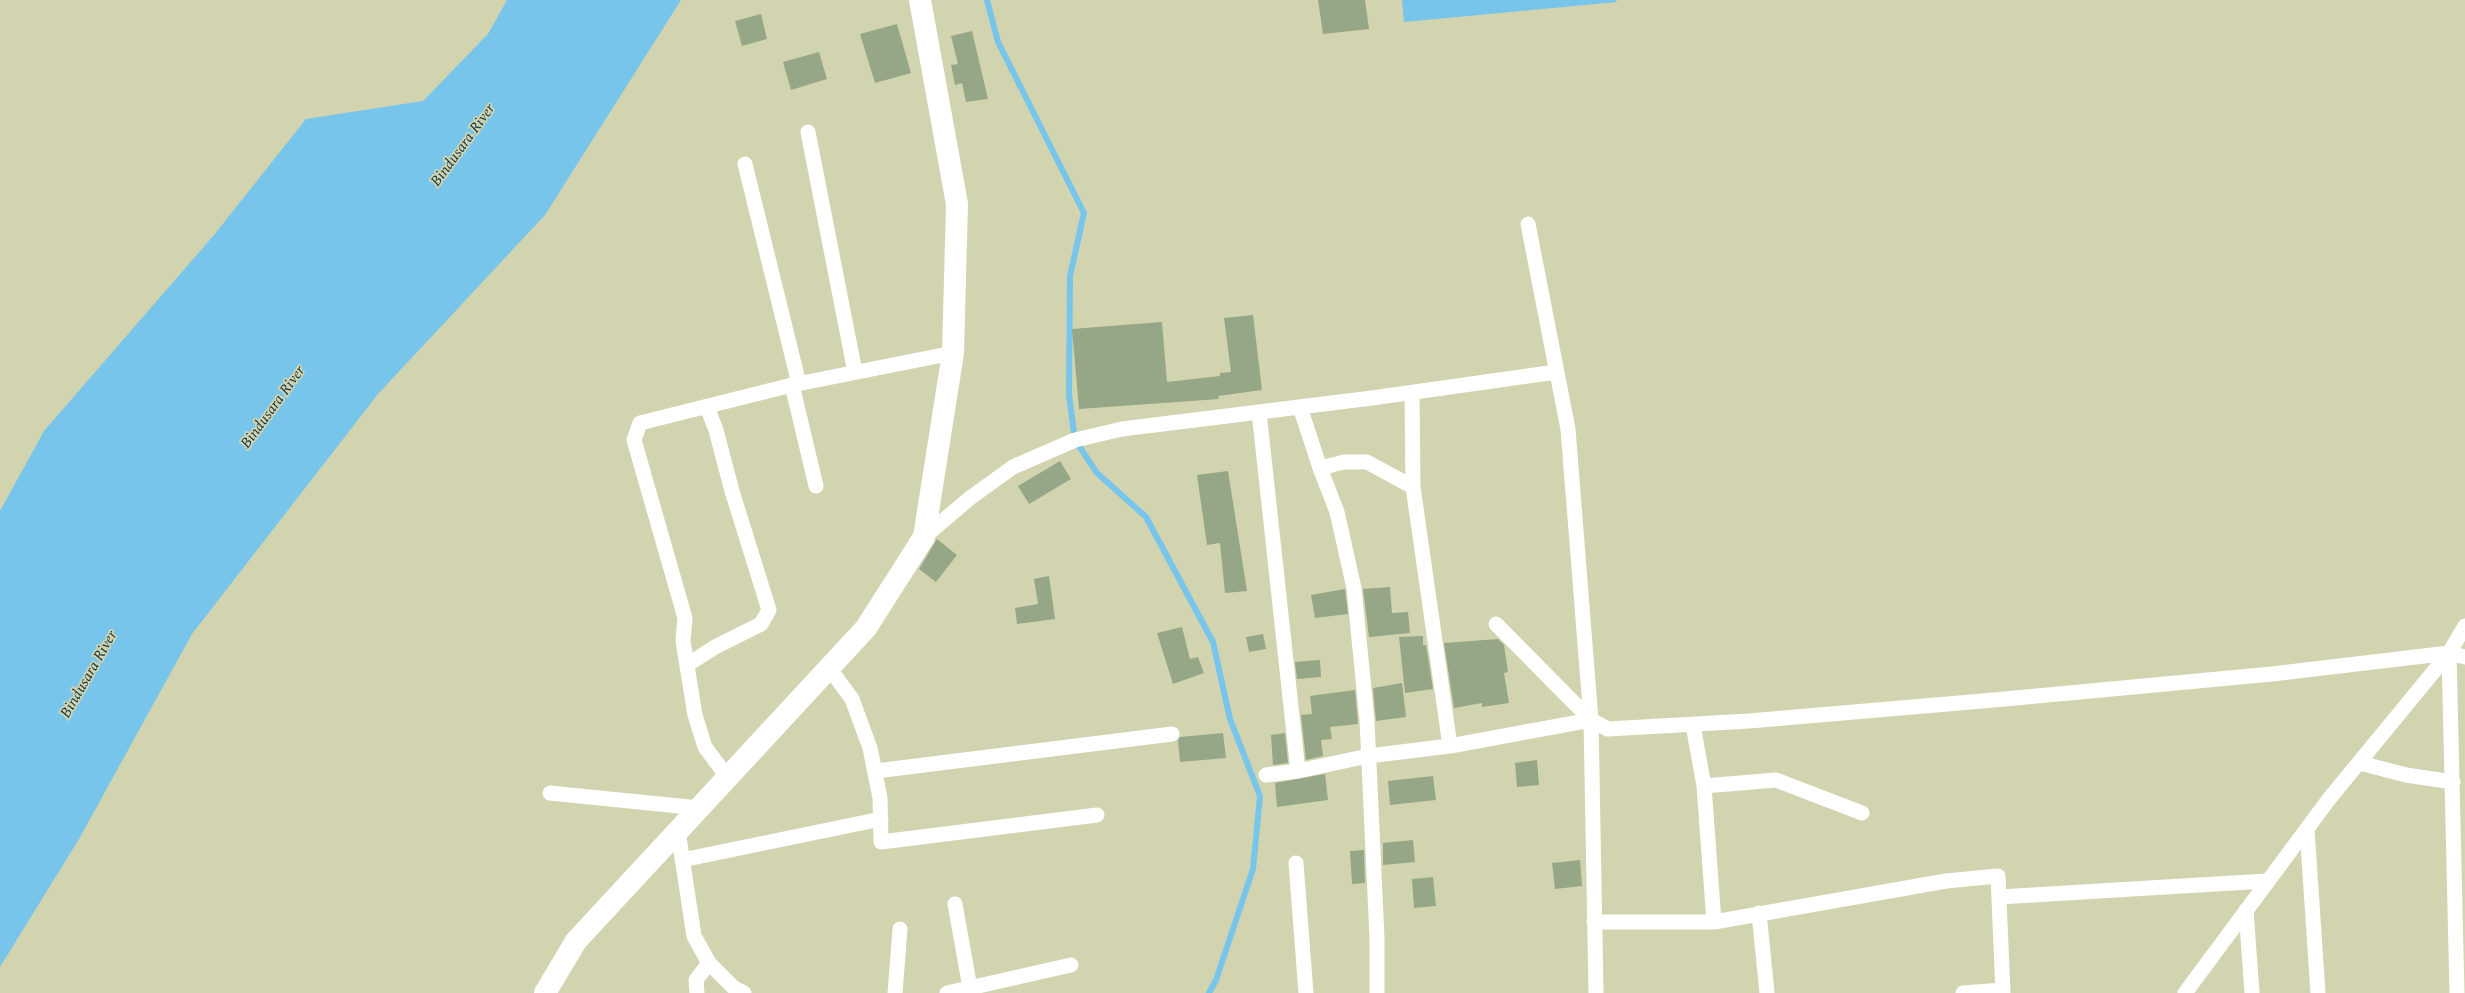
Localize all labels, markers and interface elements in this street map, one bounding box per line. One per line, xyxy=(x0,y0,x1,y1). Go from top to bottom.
water label: Bindusara River xyxy=(428,101,500,191)
water label: Bindusara River xyxy=(238,363,310,453)
water label: Bindusara River xyxy=(58,628,122,722)

